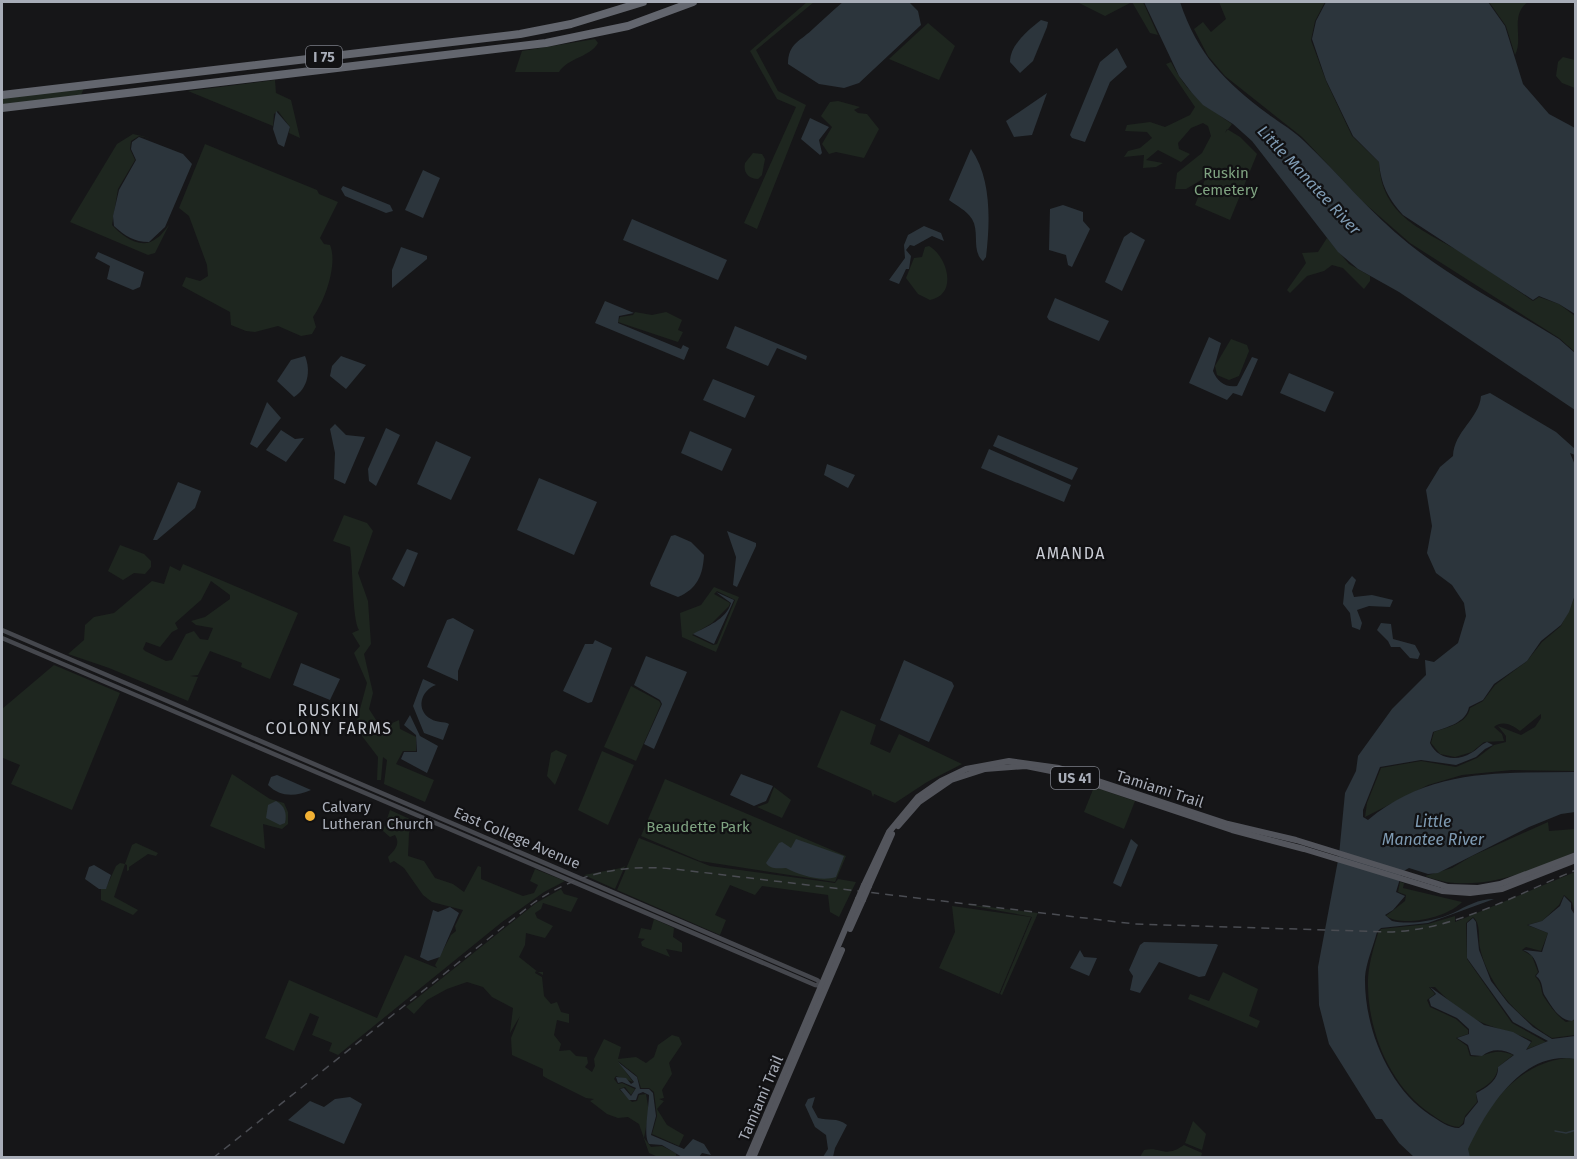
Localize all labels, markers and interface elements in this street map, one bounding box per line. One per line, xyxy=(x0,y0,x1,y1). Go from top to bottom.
road number: I 75 xyxy=(306,46,342,68)
water label: Little Manatee River xyxy=(1253,121,1365,239)
park label: Ruskin Cemetery xyxy=(1194,164,1259,199)
district label: AMANDA xyxy=(1036,544,1106,563)
district label: RUSKIN COLONY FARMS xyxy=(266,701,392,738)
street label: Tamiami Trail xyxy=(1114,766,1207,812)
road number: US 41 xyxy=(1051,767,1099,789)
place label: Calvary Lutheran Church xyxy=(322,798,434,833)
street label: East College Avenue xyxy=(451,803,583,873)
marker: Calvary Lutheran Church xyxy=(303,809,317,823)
water label: Little Manatee River xyxy=(1382,812,1485,849)
park label: Beaudette Park xyxy=(646,818,750,836)
street label: Tamiami Trail xyxy=(735,1052,787,1143)

